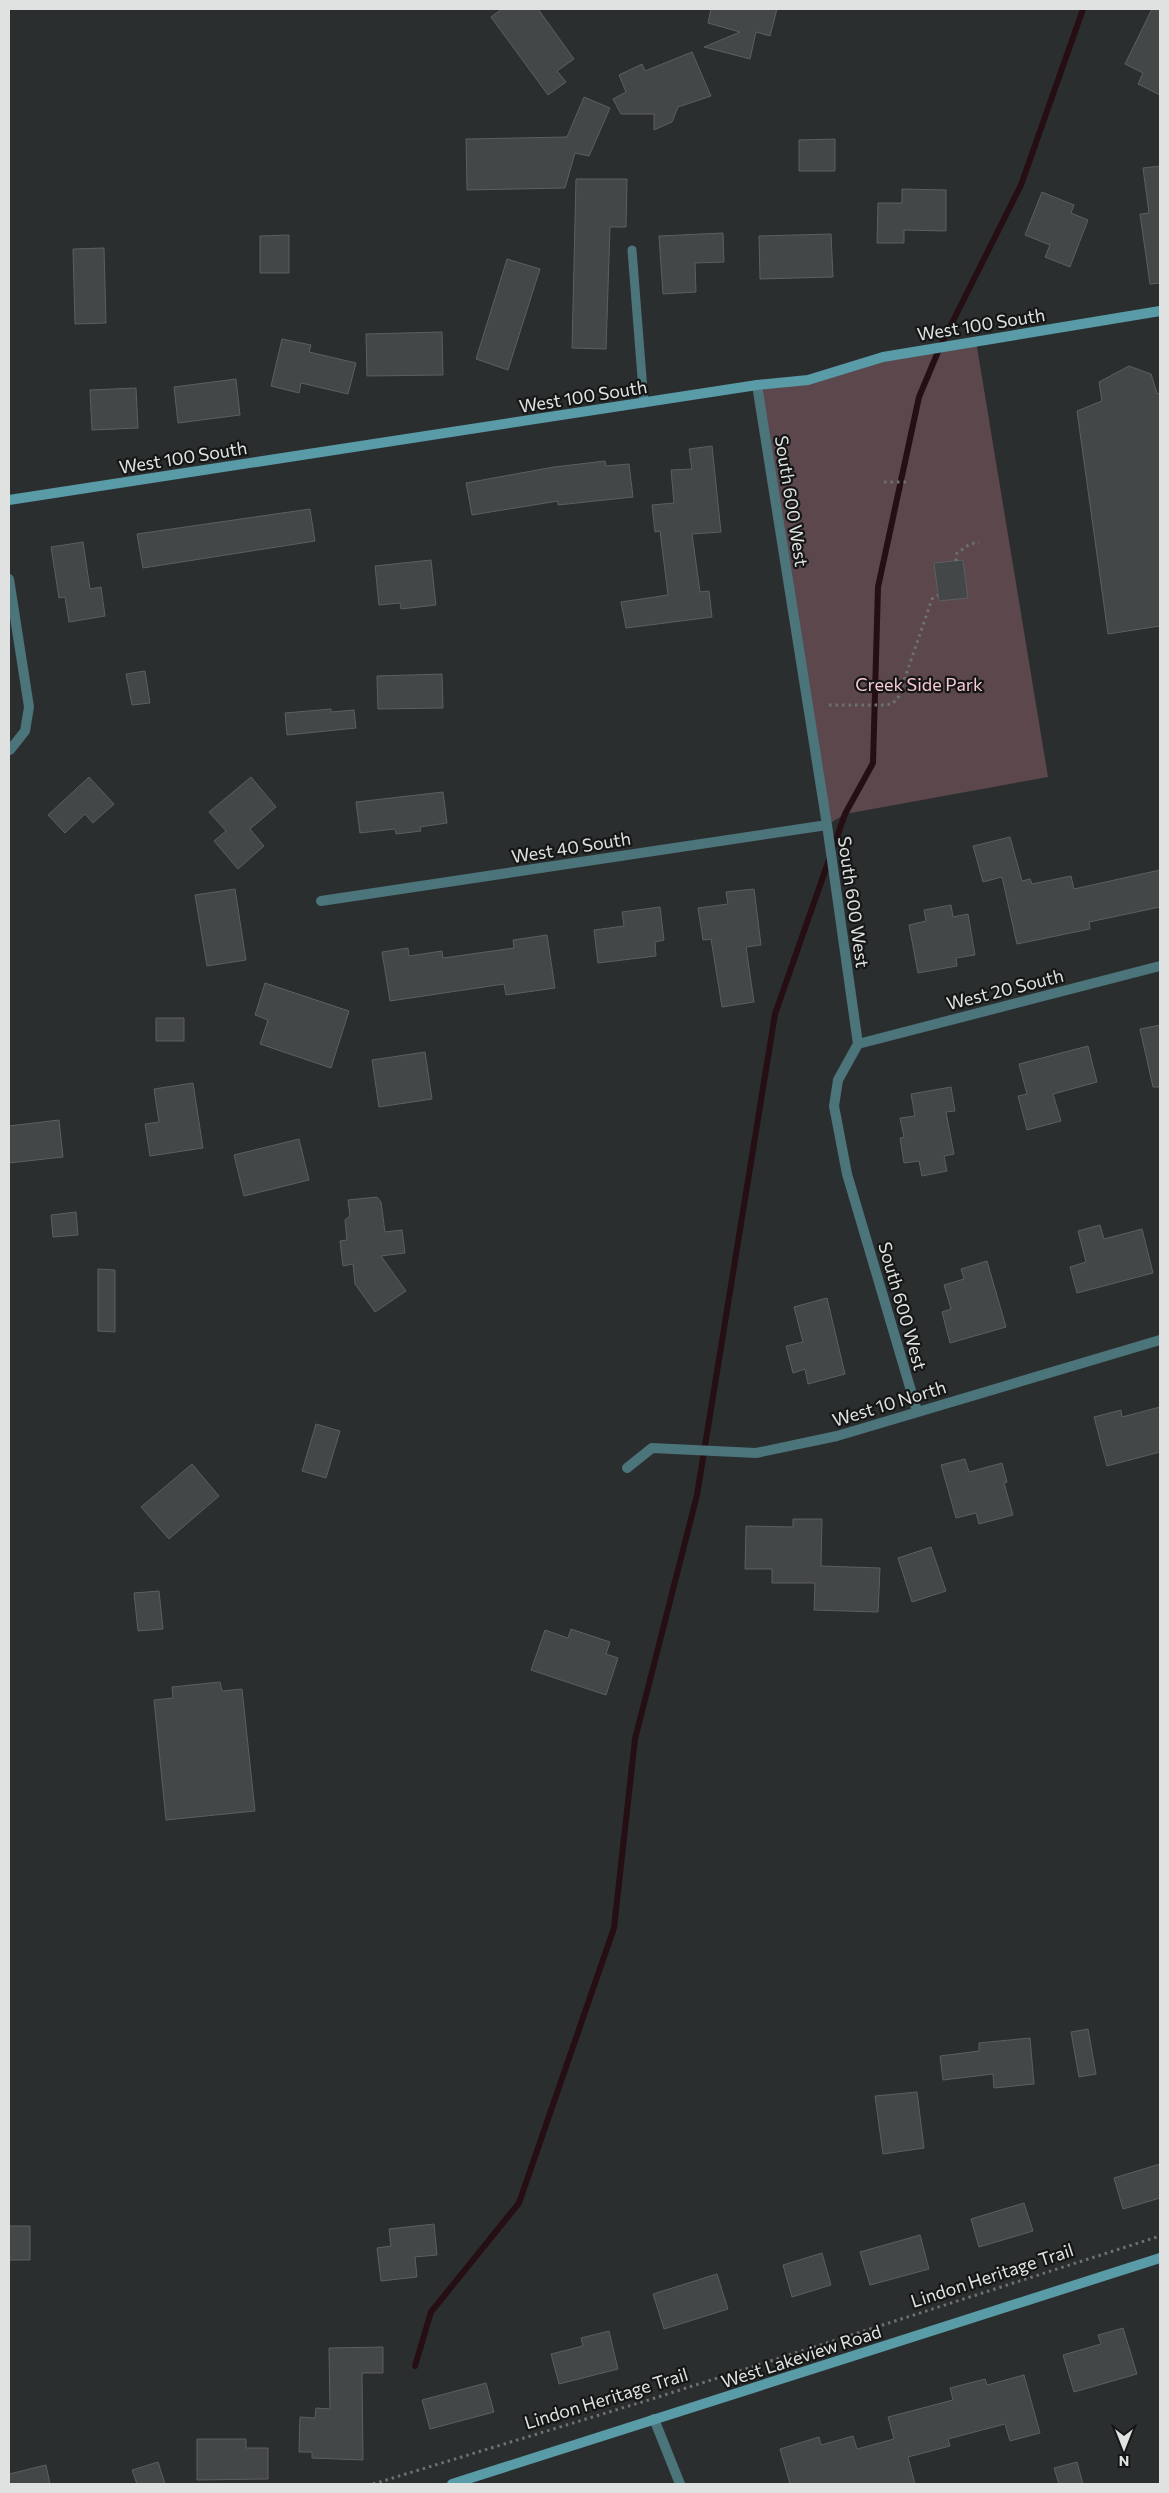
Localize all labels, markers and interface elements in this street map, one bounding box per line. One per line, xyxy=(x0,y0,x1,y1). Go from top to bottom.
street label: West 100 South xyxy=(915,303,1047,345)
street label: West 100 South xyxy=(517,375,649,417)
street label: South 600 West xyxy=(771,434,813,568)
street label: West 100 South xyxy=(117,436,249,478)
park label: Creek Side Park xyxy=(855,673,983,695)
street label: West 40 South xyxy=(510,827,632,867)
street label: South 600 West xyxy=(834,835,874,969)
street label: West 20 South xyxy=(944,964,1066,1014)
street label: South 600 West xyxy=(874,1239,932,1373)
street label: West 10 North xyxy=(830,1375,948,1431)
street label: Lindon Heritage Trail xyxy=(908,2238,1076,2312)
street label: West Lakeview Road xyxy=(718,2320,884,2392)
street label: Lindon Heritage Trail xyxy=(522,2363,690,2433)
north arrow xyxy=(1099,2423,1149,2473)
text: N xyxy=(1119,2453,1129,2470)

